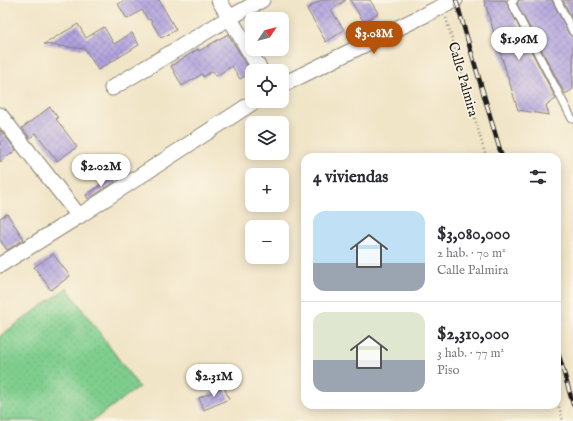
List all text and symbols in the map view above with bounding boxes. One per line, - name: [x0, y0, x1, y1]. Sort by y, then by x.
- north arrow: [245, 12, 289, 56]
- map controls: [245, 12, 289, 264]
- pin: $3.08M: [341, 21, 407, 55]
- text: $3.08M: [355, 25, 393, 42]
- pin: $1.96M: [486, 27, 552, 61]
- text: $1.96M: [500, 31, 538, 48]
- street label: Calle Palmira: [444, 40, 483, 120]
- button: locate: [245, 64, 289, 108]
- button: layers: [245, 116, 289, 160]
- pin: $2.02M: [68, 154, 134, 188]
- text: $2.02M: [81, 158, 121, 175]
- icon: filters: [527, 166, 549, 188]
- text: 4 viviendas: [313, 167, 388, 188]
- button: +: [245, 168, 289, 212]
- button: −: [245, 220, 289, 264]
- text: $3,080,000: [437, 224, 510, 245]
- icon: home: [345, 227, 393, 275]
- text: 2 hab. · 70 m²: [437, 245, 506, 262]
- text: Calle Palmira: [437, 262, 508, 279]
- text: $2,310,000: [437, 324, 509, 345]
- icon: home: [345, 328, 393, 376]
- text: 3 hab. · 77 m²: [437, 345, 504, 362]
- text: Piso: [437, 362, 460, 379]
- pin: $2.31M: [181, 364, 247, 398]
- text: $2.31M: [195, 368, 233, 385]

